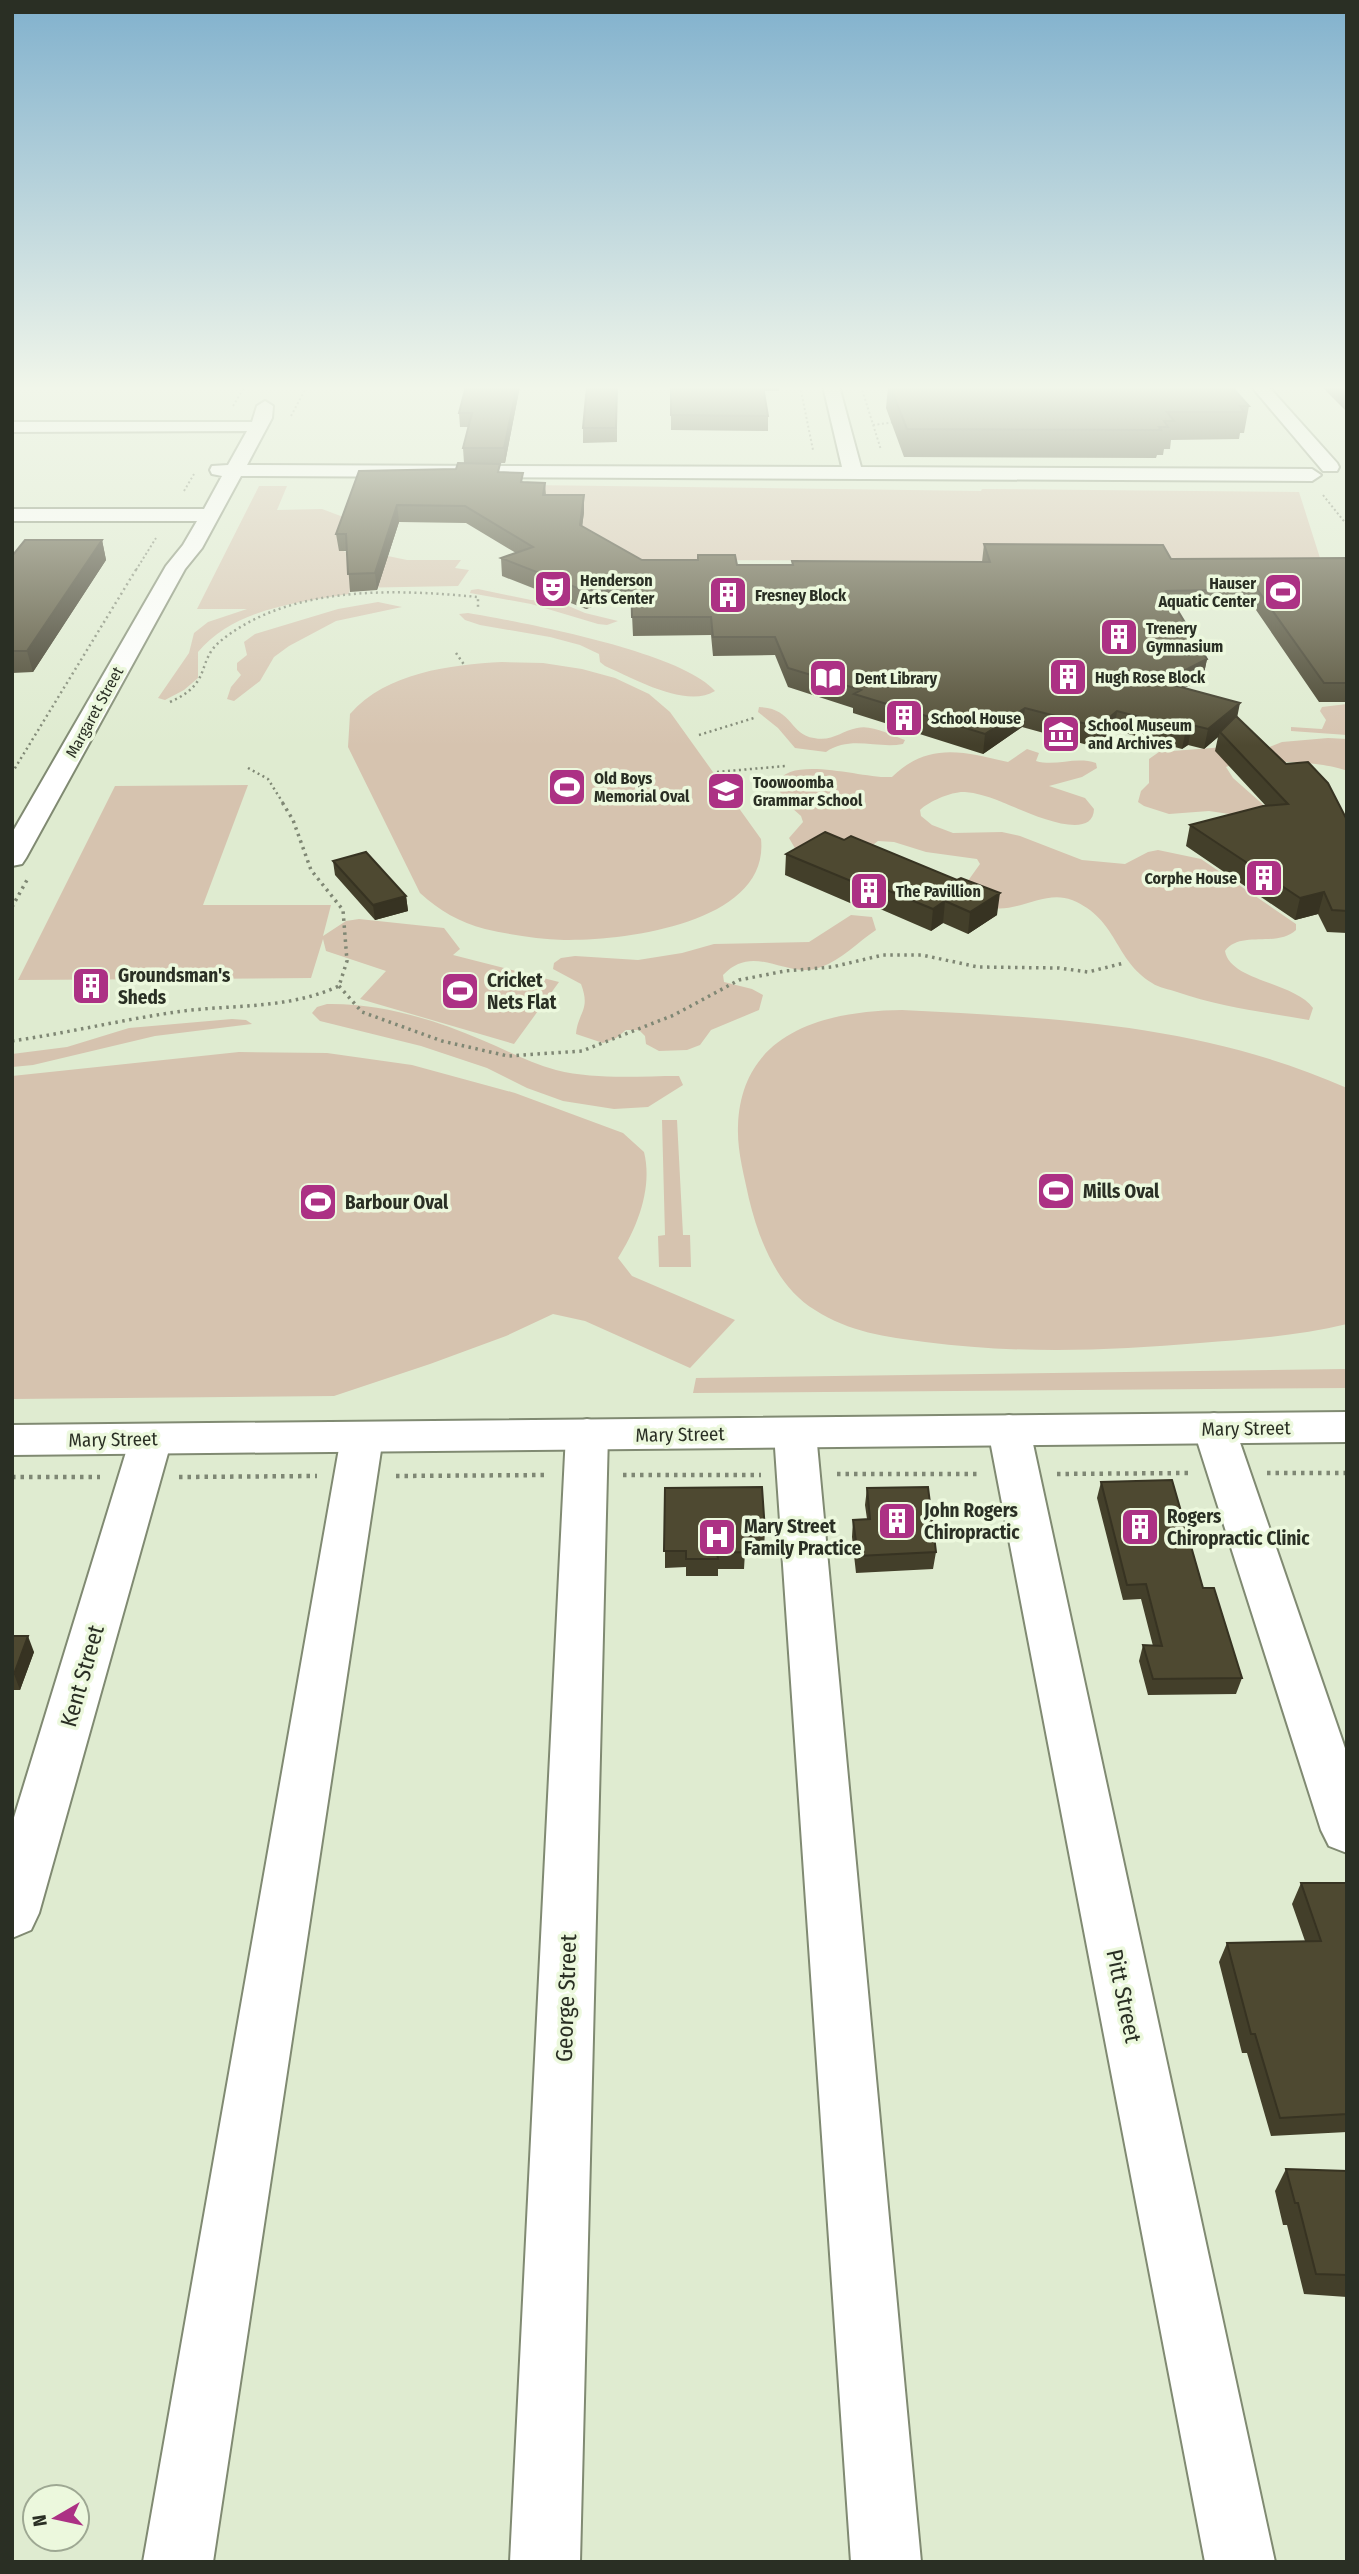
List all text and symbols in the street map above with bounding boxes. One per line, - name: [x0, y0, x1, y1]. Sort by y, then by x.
- theatre icon: Henderson Arts Center: [532, 568, 574, 610]
- place label: Henderson Arts Center: [579, 571, 655, 608]
- sports icon: Hauser Aquatic Center: [1262, 571, 1304, 613]
- building icon: Fresney Block: [707, 574, 749, 616]
- place label: Hauser Aquatic Center: [1157, 574, 1256, 611]
- place label: Fresney Block: [755, 586, 847, 605]
- building icon: Trenery Gymnasium: [1098, 616, 1140, 658]
- place label: Trenery Gymnasium: [1146, 619, 1223, 656]
- building icon: Hugh Rose Block: [1047, 656, 1089, 698]
- library icon: Dent Library: [807, 657, 849, 699]
- street label: Margaret Street: [62, 663, 128, 761]
- place label: Hugh Rose Block: [1095, 668, 1206, 687]
- place label: Dent Library: [855, 669, 937, 688]
- building icon: School House: [883, 697, 925, 739]
- place label: School House: [931, 709, 1021, 728]
- museum icon: School Museum and Archives: [1040, 713, 1082, 755]
- place label: School Museum and Archives: [1088, 716, 1192, 753]
- sports icon: Old Boys Memorial Oval: [546, 766, 588, 808]
- place label: Old Boys Memorial Oval: [594, 769, 690, 806]
- school or university icon: Toowoomba Grammar School: [705, 770, 747, 812]
- place label: Toowoomba Grammar School: [753, 773, 863, 810]
- building icon: Corphe House: [1243, 857, 1285, 899]
- place label: Corphe House: [1144, 869, 1237, 888]
- building icon: The Pavillion: [848, 870, 890, 912]
- place label: The Pavillion: [896, 882, 981, 901]
- place label: Groundsman's Sheds: [118, 964, 231, 1009]
- building icon: Groundsman's Sheds: [70, 965, 112, 1007]
- place label: Cricket Nets Flat: [487, 969, 557, 1014]
- sports icon: Cricket Nets Flat: [439, 970, 481, 1012]
- sports icon: Mills Oval: [1035, 1170, 1077, 1212]
- place label: Mills Oval: [1083, 1180, 1160, 1203]
- sports icon: Barbour Oval: [297, 1181, 339, 1223]
- place label: Barbour Oval: [345, 1191, 449, 1214]
- street label: Mary Street: [1201, 1416, 1292, 1441]
- street label: Mary Street: [635, 1422, 726, 1447]
- street label: Mary Street: [68, 1427, 159, 1452]
- place label: John Rogers Chiropractic: [923, 1499, 1020, 1544]
- building icon: John Rogers Chiropractic: [876, 1500, 918, 1542]
- place label: Rogers Chiropractic Clinic: [1167, 1505, 1310, 1550]
- building icon: Rogers Chiropractic Clinic: [1119, 1506, 1161, 1548]
- place label: Mary Street Family Practice: [744, 1515, 862, 1560]
- hospital icon: Mary Street Family Practice: [696, 1516, 738, 1558]
- street label: Kent Street: [54, 1621, 110, 1730]
- street label: George Street: [550, 1933, 582, 2063]
- street label: Pitt Street: [1100, 1947, 1148, 2046]
- north arrow: [21, 2483, 91, 2553]
- text: N: [27, 2513, 52, 2528]

